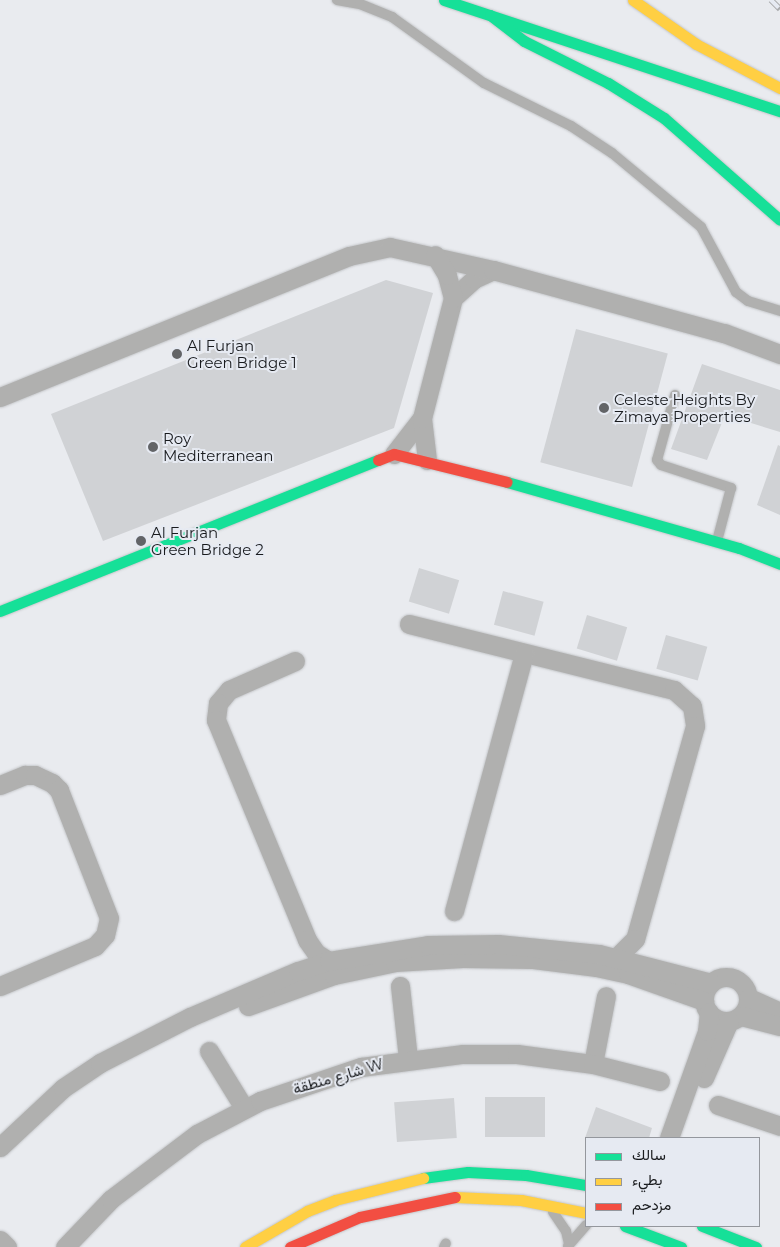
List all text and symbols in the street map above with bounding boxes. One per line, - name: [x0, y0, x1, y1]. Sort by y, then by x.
- place label: Al Furjan Green Bridge 1: [187, 336, 297, 371]
- marker: Al Furjan Green Bridge 1: [171, 348, 183, 360]
- place label: Celeste Heights By Zimaya Properties: [614, 390, 755, 425]
- marker: Celeste Heights By Zimaya Properties: [598, 402, 610, 414]
- place label: Roy Mediterranean: [163, 429, 273, 464]
- marker: Roy Mediterranean: [147, 441, 159, 453]
- place label: Al Furjan Green Bridge 2: [151, 523, 264, 558]
- marker: Al Furjan Green Bridge 2: [135, 535, 147, 547]
- street label: شارع منطقة W: [291, 1055, 385, 1097]
- legend: [585, 1137, 760, 1227]
- text: سالك: [632, 1145, 666, 1164]
- text: بطيء: [632, 1170, 662, 1189]
- text: مزدحم: [632, 1195, 671, 1214]

